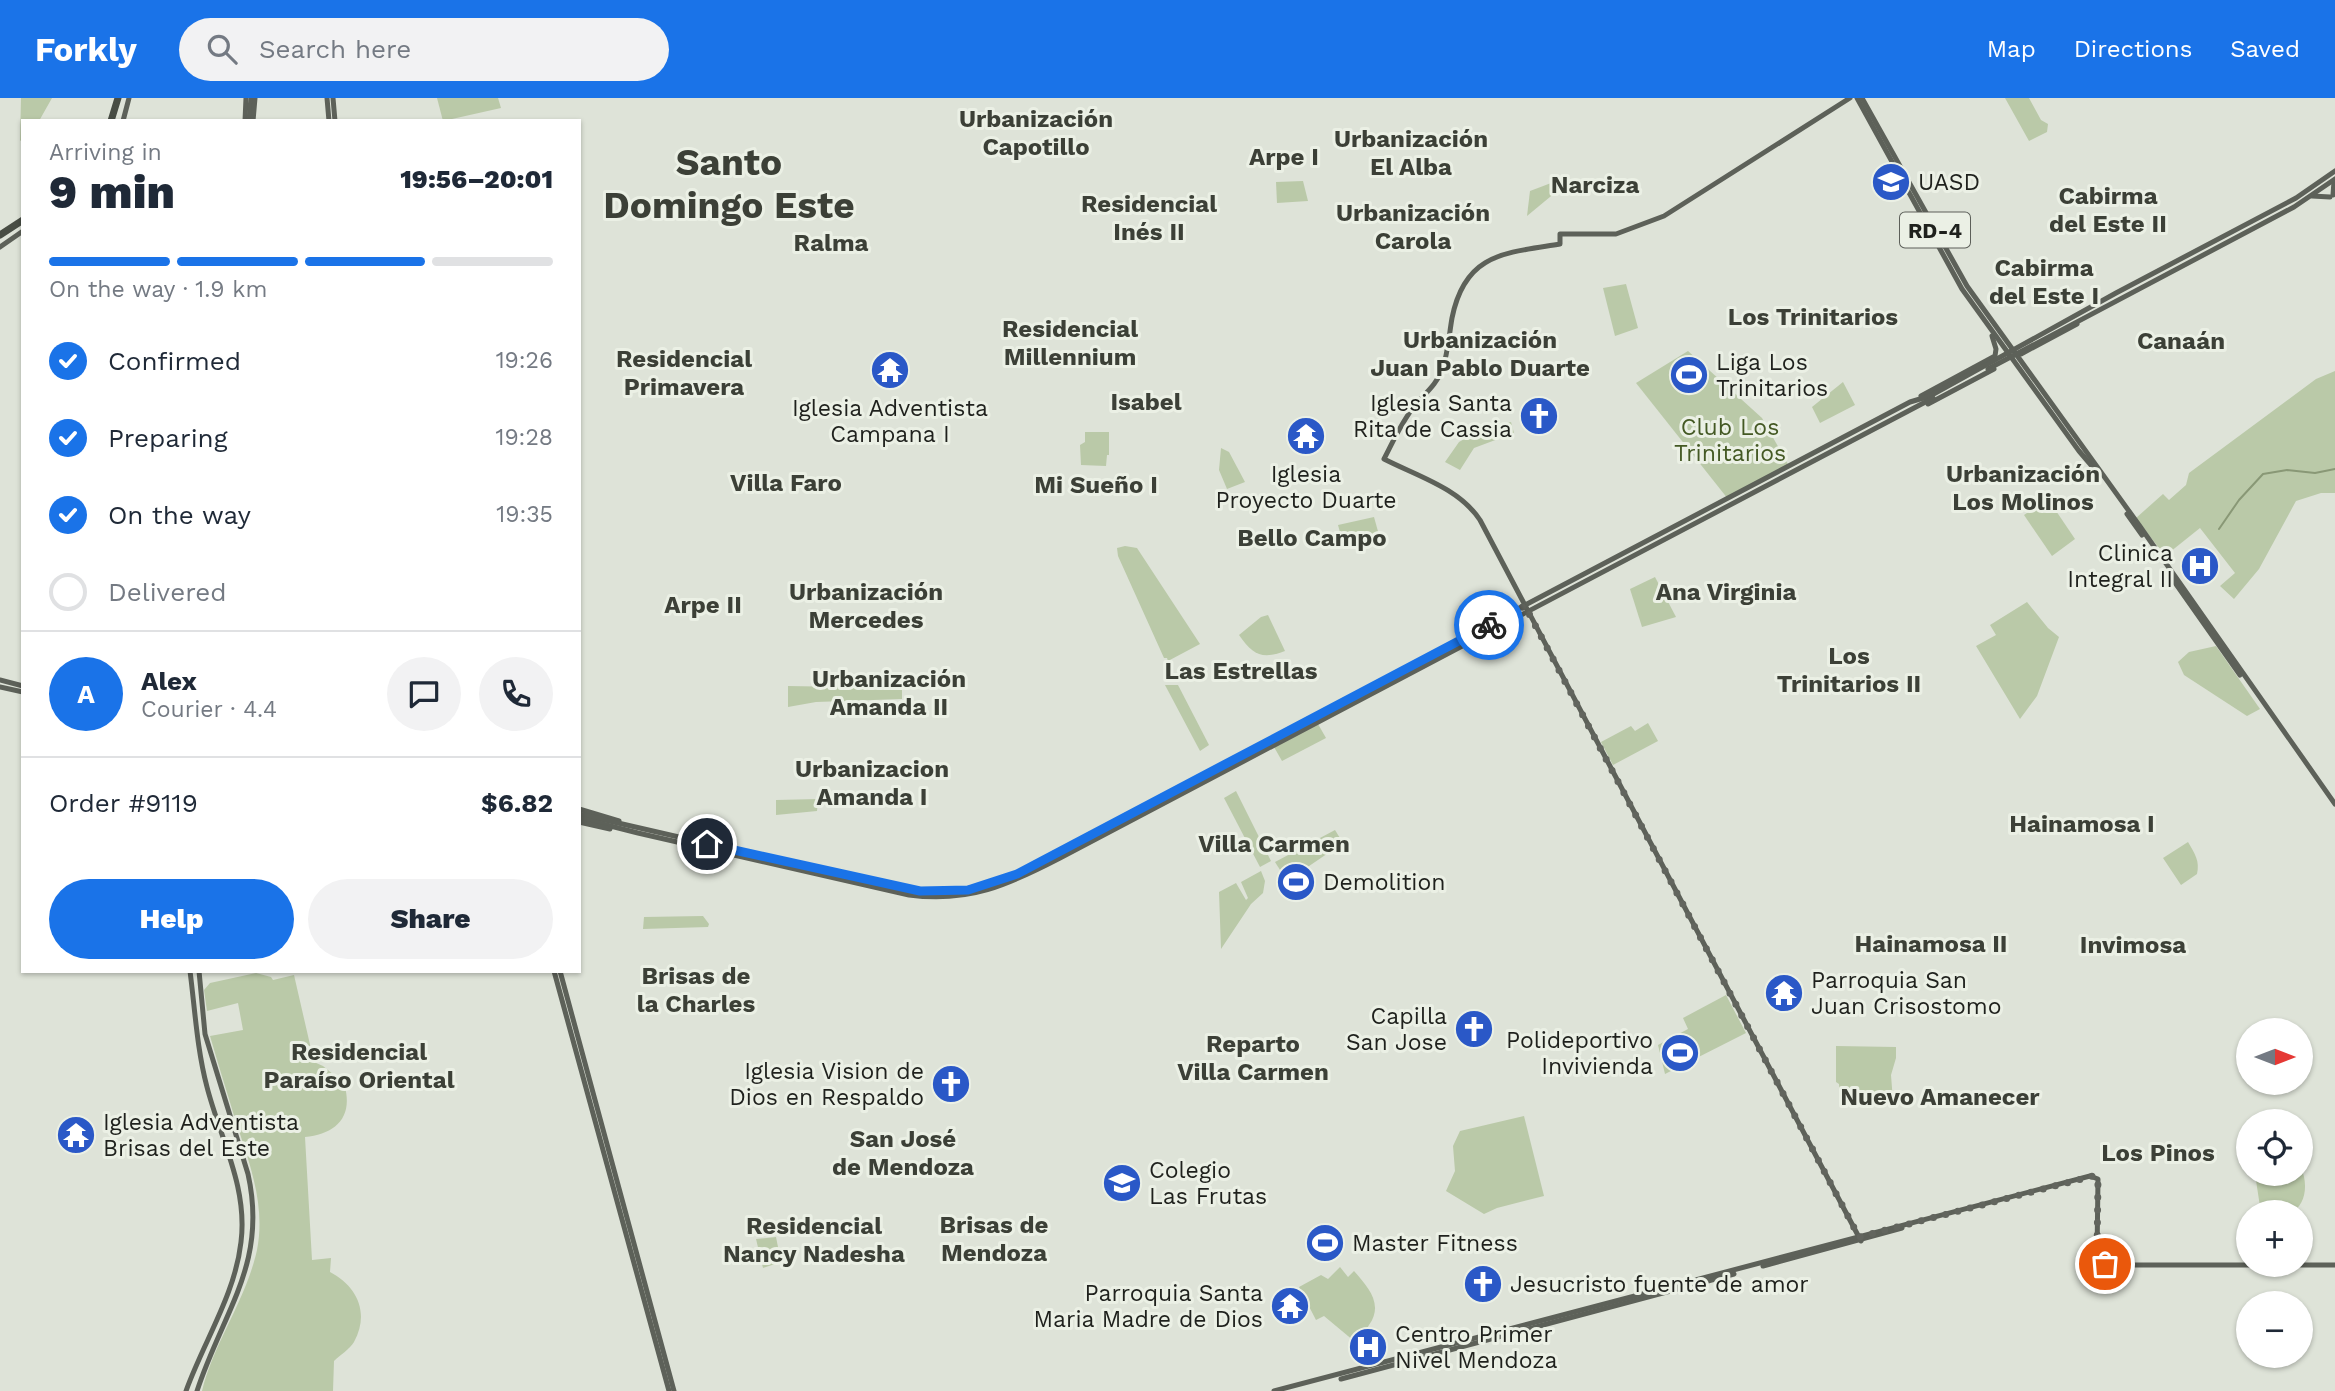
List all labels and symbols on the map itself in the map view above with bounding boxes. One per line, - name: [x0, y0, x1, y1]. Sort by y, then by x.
- district label: Urbanización Capotillo: [959, 105, 1113, 161]
- district label: Urbanización El Alba: [1334, 125, 1488, 181]
- district label: Santo Domingo Este: [603, 141, 855, 227]
- district label: Arpe I: [1249, 143, 1319, 171]
- school or university icon: UASD: [1870, 161, 1912, 203]
- place label: UASD: [1918, 169, 1980, 196]
- district label: Narciza: [1551, 171, 1639, 199]
- district label: Cabirma del Este II: [2049, 182, 2167, 238]
- district label: Residencial Inés II: [1081, 190, 1217, 246]
- district label: Urbanización Carola: [1336, 199, 1490, 255]
- road number: RD-4: [1900, 212, 1970, 248]
- district label: Ralma: [794, 229, 868, 257]
- district label: Cabirma del Este I: [1989, 254, 2099, 310]
- district label: Los Trinitarios: [1728, 303, 1898, 331]
- district label: Residencial Millennium: [1002, 315, 1138, 371]
- district label: Urbanización Juan Pablo Duarte: [1370, 326, 1590, 382]
- district label: Canaán: [2137, 327, 2225, 355]
- district label: Residencial Primavera: [616, 345, 752, 401]
- temple icon: Iglesia Adventista Campana I: [869, 349, 911, 391]
- place label: Liga Los Trinitarios: [1716, 349, 1828, 402]
- sports icon: Liga Los Trinitarios: [1668, 354, 1710, 396]
- district label: Isabel: [1110, 388, 1182, 416]
- place label: Iglesia Santa Rita de Cassia: [1353, 390, 1512, 443]
- place label: Iglesia Adventista Campana I: [792, 395, 988, 448]
- church icon: Iglesia Santa Rita de Cassia: [1518, 395, 1560, 437]
- park label: Club Los Trinitarios: [1674, 414, 1786, 467]
- temple icon: Iglesia Proyecto Duarte: [1285, 415, 1327, 457]
- district label: Urbanización Los Molinos: [1946, 460, 2100, 516]
- place label: Iglesia Proyecto Duarte: [1215, 461, 1397, 514]
- district label: Villa Faro: [730, 469, 842, 497]
- district label: Mi Sueño I: [1034, 471, 1158, 499]
- district label: Bello Campo: [1237, 524, 1387, 552]
- place label: Clinica Integral II: [2067, 540, 2173, 593]
- hospital icon: Clinica Integral II: [2179, 545, 2221, 587]
- district label: Urbanización Mercedes: [789, 578, 943, 634]
- district label: Ana Virginia: [1656, 578, 1796, 606]
- courier: [1454, 590, 1524, 660]
- district label: Arpe II: [664, 591, 742, 619]
- district label: Los Trinitarios II: [1777, 642, 1921, 698]
- district label: Las Estrellas: [1164, 657, 1318, 685]
- district label: Urbanización Amanda II: [812, 665, 966, 721]
- district label: Urbanizacion Amanda I: [795, 755, 949, 811]
- district label: Hainamosa I: [2009, 810, 2155, 838]
- pin: [677, 814, 737, 874]
- district label: Villa Carmen: [1198, 830, 1350, 858]
- sports icon: Demolition: [1275, 861, 1317, 903]
- place label: Demolition: [1323, 869, 1446, 896]
- district label: Hainamosa II: [1855, 930, 2007, 958]
- district label: Invimosa: [2080, 931, 2186, 959]
- district label: Brisas de la Charles: [637, 962, 755, 1018]
- place label: Parroquia San Juan Crisostomo: [1811, 967, 2002, 1020]
- temple icon: Parroquia San Juan Crisostomo: [1763, 972, 1805, 1014]
- place label: Capilla San Jose: [1346, 1003, 1447, 1056]
- church icon: Capilla San Jose: [1453, 1008, 1495, 1050]
- north arrow: [2236, 1018, 2314, 1096]
- place label: Polideportivo Invivienda: [1506, 1027, 1653, 1080]
- district label: Reparto Villa Carmen: [1177, 1030, 1329, 1086]
- sports icon: Polideportivo Invivienda: [1659, 1032, 1701, 1074]
- district label: Residencial Paraíso Oriental: [263, 1038, 455, 1094]
- place label: Iglesia Vision de Dios en Respaldo: [729, 1058, 924, 1111]
- church icon: Iglesia Vision de Dios en Respaldo: [930, 1063, 972, 1105]
- district label: Nuevo Amanecer: [1840, 1083, 2040, 1111]
- place label: Iglesia Adventista Brisas del Este: [103, 1109, 299, 1162]
- temple icon: Iglesia Adventista Brisas del Este: [55, 1114, 97, 1156]
- district label: San José de Mendoza: [832, 1125, 974, 1181]
- district label: Los Pinos: [2101, 1139, 2215, 1167]
- place label: Colegio Las Frutas: [1149, 1157, 1267, 1210]
- school or university icon: Colegio Las Frutas: [1101, 1162, 1143, 1204]
- district label: Brisas de Mendoza: [939, 1211, 1049, 1267]
- district label: Residencial Nancy Nadesha: [723, 1212, 905, 1268]
- sports icon: Master Fitness: [1304, 1222, 1346, 1264]
- place label: Master Fitness: [1352, 1230, 1518, 1257]
- pin: [2075, 1234, 2135, 1294]
- church icon: Jesucristo fuente de amor: [1462, 1263, 1504, 1305]
- place label: Jesucristo fuente de amor: [1510, 1271, 1809, 1298]
- place label: Parroquia Santa Maria Madre de Dios: [1034, 1280, 1263, 1333]
- temple icon: Parroquia Santa Maria Madre de Dios: [1269, 1285, 1311, 1327]
- place label: Centro Primer Nivel Mendoza: [1395, 1321, 1558, 1374]
- hospital icon: Centro Primer Nivel Mendoza: [1347, 1326, 1389, 1368]

